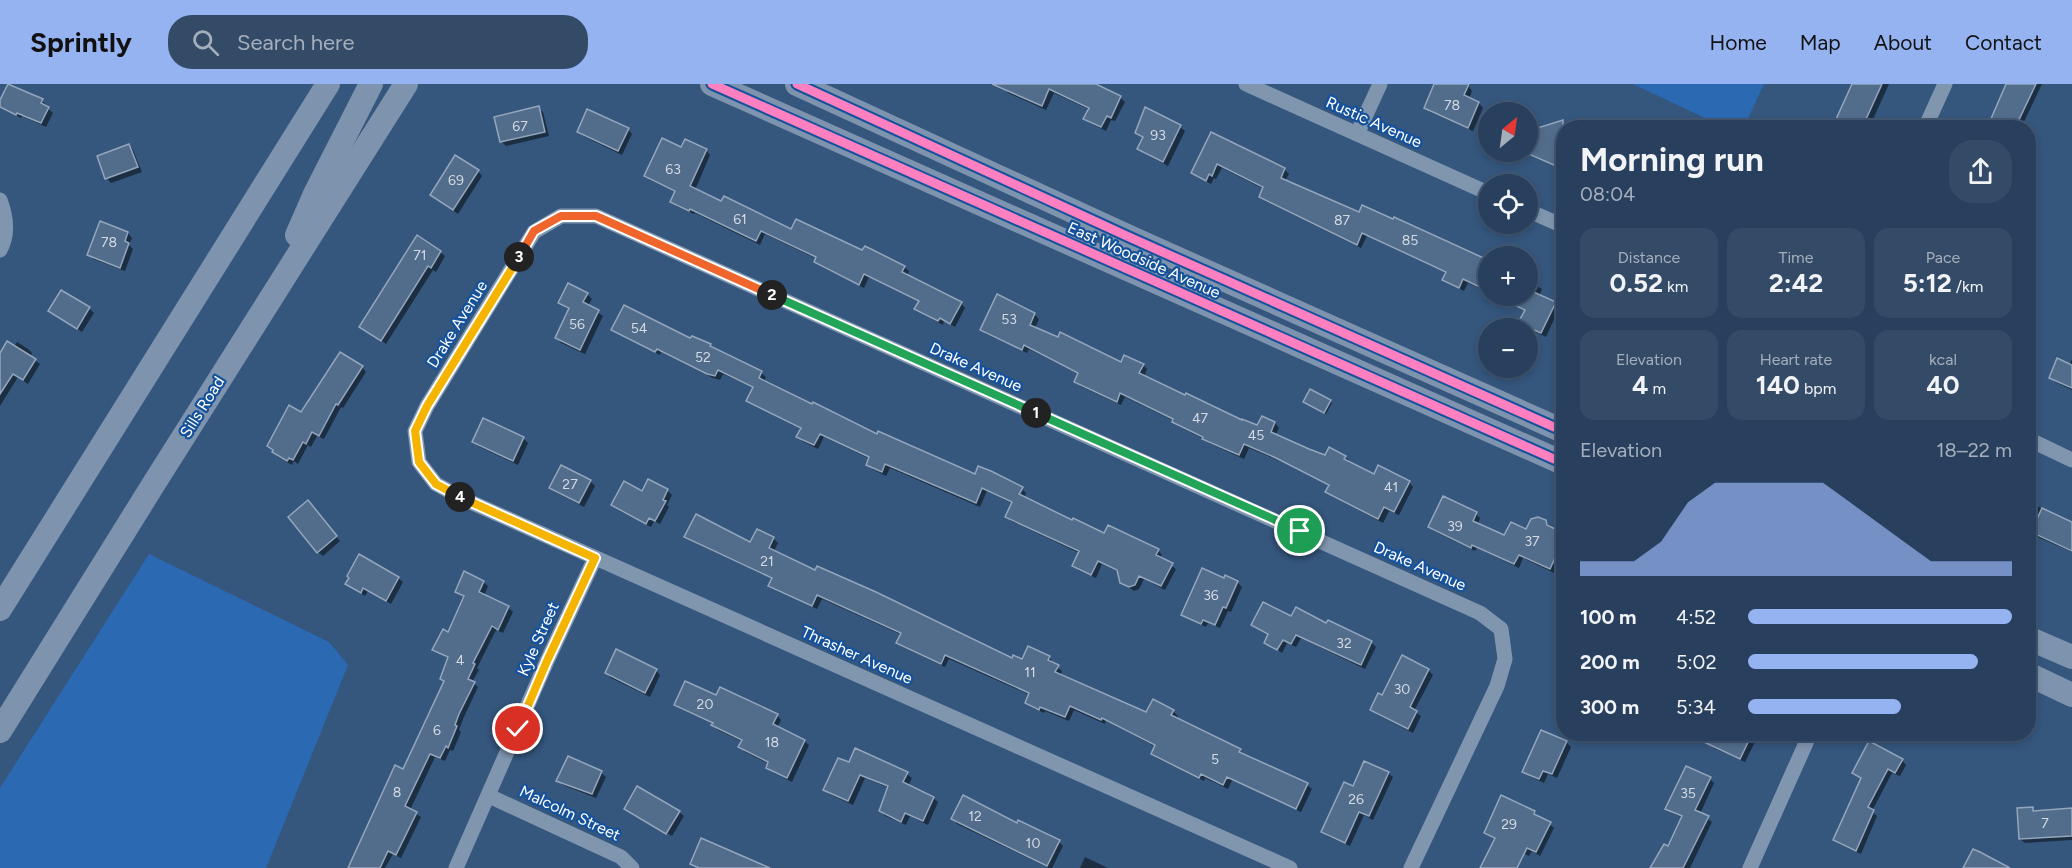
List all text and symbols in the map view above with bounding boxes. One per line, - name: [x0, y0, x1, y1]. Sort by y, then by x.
- search box: [168, 15, 588, 69]
- text: Sprintly: [30, 25, 132, 59]
- icon: search: [189, 26, 222, 59]
- text: Search here: [237, 29, 354, 56]
- text: Home: [1710, 30, 1767, 55]
- text: Map: [1800, 30, 1841, 55]
- text: About: [1874, 30, 1932, 55]
- text: Contact: [1965, 30, 2042, 55]
- street label: Rustic Avenue: [1323, 92, 1425, 152]
- house number: 78: [1444, 97, 1460, 114]
- north arrow: [1478, 102, 1538, 162]
- map controls: [1478, 102, 1538, 378]
- house number: 67: [512, 118, 528, 135]
- house number: 93: [1150, 127, 1166, 144]
- text: Morning run: [1580, 140, 1764, 179]
- button: share: [1949, 140, 2012, 203]
- house number: 63: [665, 161, 681, 178]
- house number: 69: [448, 172, 464, 189]
- button: locate: [1478, 174, 1538, 234]
- text: 08:04: [1580, 182, 1635, 206]
- house number: 61: [733, 211, 747, 228]
- house number: 87: [1334, 212, 1351, 229]
- street label: East Woodside Avenue: [1065, 218, 1224, 302]
- house number: 85: [1402, 232, 1418, 249]
- house number: 78: [101, 234, 117, 251]
- pin: 3: [504, 242, 534, 272]
- button: +: [1478, 246, 1538, 306]
- house number: 71: [413, 247, 427, 264]
- text: 3: [515, 247, 523, 266]
- text: Distance: [1618, 248, 1680, 267]
- text: Time: [1779, 248, 1813, 267]
- text: Pace: [1926, 248, 1960, 267]
- text: 0.52: [1610, 267, 1663, 299]
- text: 2:42: [1769, 267, 1823, 299]
- text: 5:12: [1903, 267, 1952, 299]
- street label: Drake Avenue: [423, 277, 491, 371]
- text: km: [1663, 277, 1688, 296]
- text: /km: [1952, 277, 1983, 296]
- pin: 2: [757, 280, 787, 310]
- text: 2: [767, 285, 777, 304]
- house number: 53: [1001, 311, 1017, 328]
- house number: 56: [569, 316, 585, 333]
- button: −: [1478, 318, 1538, 378]
- house number: 54: [631, 320, 648, 337]
- street label: Drake Avenue: [927, 338, 1025, 396]
- house number: 52: [695, 349, 711, 366]
- text: Elevation: [1616, 350, 1682, 369]
- text: Heart rate: [1760, 350, 1832, 369]
- text: kcal: [1929, 350, 1957, 369]
- text: 4: [1632, 369, 1648, 401]
- text: 140: [1756, 369, 1800, 401]
- text: 40: [1926, 369, 1960, 401]
- street label: Sills Road: [176, 373, 228, 441]
- text: m: [1648, 379, 1666, 398]
- text: bpm: [1800, 379, 1836, 398]
- pin: 1: [1021, 398, 1051, 428]
- text: 1: [1033, 403, 1039, 422]
- house number: 47: [1192, 410, 1209, 427]
- house number: 45: [1248, 427, 1264, 444]
- text: Elevation: [1580, 438, 1662, 462]
- text: 18–22 m: [1936, 438, 2012, 462]
- house number: 27: [562, 476, 578, 493]
- house number: 41: [1384, 479, 1398, 496]
- pin: 4: [445, 482, 475, 512]
- text: 4: [455, 487, 465, 506]
- pin: [1274, 505, 1325, 556]
- icon: arrive: [1283, 514, 1316, 547]
- house number: 39: [1447, 518, 1463, 535]
- house number: 37: [1524, 533, 1540, 550]
- street label: Drake Avenue: [1371, 537, 1469, 595]
- house number: 21: [760, 553, 774, 570]
- house number: 36: [1203, 587, 1219, 604]
- street label: Kyle Street: [513, 599, 563, 679]
- text: 100 m: [1580, 605, 1637, 629]
- text: 4:52: [1676, 605, 1716, 629]
- street label: Thrasher Avenue: [798, 622, 916, 688]
- house number: 32: [1336, 635, 1352, 652]
- text: 200 m: [1580, 650, 1640, 674]
- text: 5:02: [1676, 650, 1717, 674]
- house number: 4: [456, 652, 465, 669]
- house number: 11: [1024, 664, 1036, 681]
- house number: 30: [1394, 681, 1410, 698]
- text: 300 m: [1580, 695, 1639, 719]
- text: 5:34: [1676, 695, 1716, 719]
- house number: 20: [697, 696, 713, 713]
- pin: [492, 703, 543, 754]
- icon: check: [501, 712, 534, 745]
- house number: 6: [433, 722, 441, 739]
- house number: 18: [765, 734, 779, 751]
- house number: 5: [1211, 751, 1219, 768]
- street label: Malcolm Street: [517, 781, 623, 845]
- house number: 8: [393, 784, 401, 801]
- house number: 35: [1680, 785, 1696, 802]
- house number: 26: [1348, 791, 1364, 808]
- house number: 12: [968, 808, 982, 825]
- house number: 7: [2041, 815, 2049, 832]
- house number: 29: [1501, 816, 1517, 833]
- house number: 10: [1026, 835, 1040, 852]

